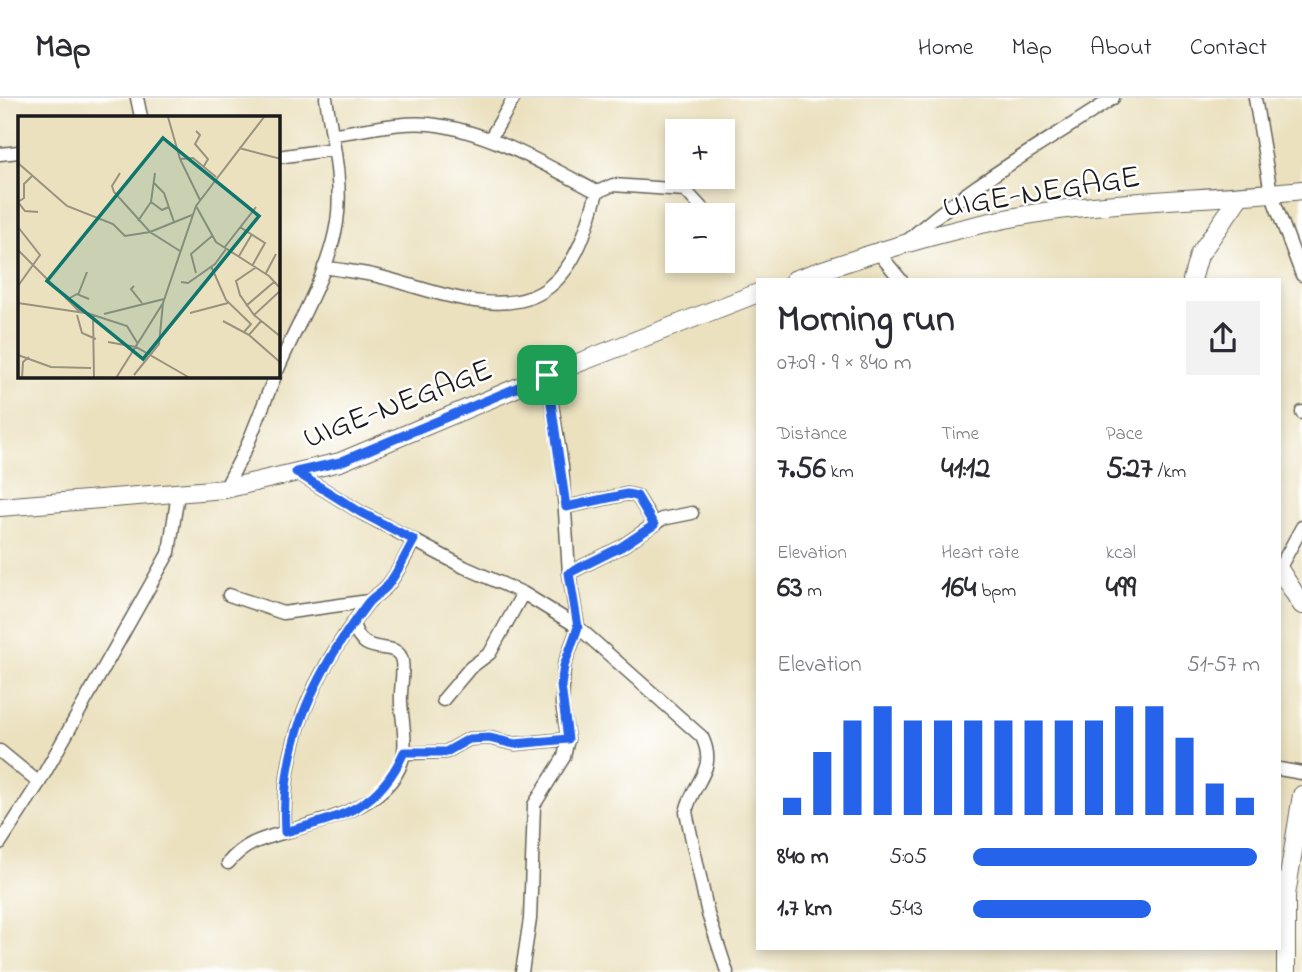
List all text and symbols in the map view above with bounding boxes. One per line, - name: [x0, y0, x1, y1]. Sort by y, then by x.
- text: Map: [35, 24, 91, 72]
- text: Home: [918, 31, 974, 66]
- text: Map: [1012, 31, 1052, 66]
- text: About: [1090, 31, 1152, 66]
- text: Contact: [1190, 31, 1267, 66]
- inset map: [18, 116, 280, 378]
- map controls: [665, 119, 735, 273]
- button: +: [665, 119, 735, 189]
- street label: UIGE-NEGAGE: [939, 155, 1144, 232]
- button: −: [665, 203, 735, 273]
- text: Morning run: [777, 293, 955, 349]
- button: share: [1186, 301, 1260, 375]
- pin: [517, 345, 577, 405]
- text: 07:09 · 9 × 840 m: [777, 347, 911, 380]
- street label: UIGE-NEGAGE: [297, 348, 500, 463]
- icon: arrive: [528, 356, 566, 394]
- text: Distance: [777, 421, 847, 448]
- text: Time: [941, 421, 979, 448]
- text: Pace: [1106, 421, 1143, 448]
- text: 7.56: [777, 448, 826, 492]
- text: 41:12: [941, 448, 990, 492]
- text: 5:27: [1106, 448, 1153, 492]
- text: km: [826, 459, 854, 486]
- text: /km: [1153, 459, 1186, 486]
- text: Elevation: [777, 540, 847, 567]
- text: Heart rate: [941, 540, 1019, 567]
- text: kcal: [1106, 540, 1136, 567]
- text: 63: [777, 567, 803, 611]
- text: 164: [941, 567, 976, 611]
- text: 499: [1106, 567, 1136, 611]
- text: m: [803, 578, 822, 605]
- text: bpm: [976, 578, 1016, 605]
- text: Elevation: [777, 649, 862, 682]
- text: 51–57 m: [1187, 649, 1260, 682]
- text: 840 m: [777, 841, 829, 874]
- text: 5:05: [889, 841, 927, 874]
- text: 1.7 km: [777, 893, 832, 926]
- text: 5:43: [889, 893, 923, 926]

